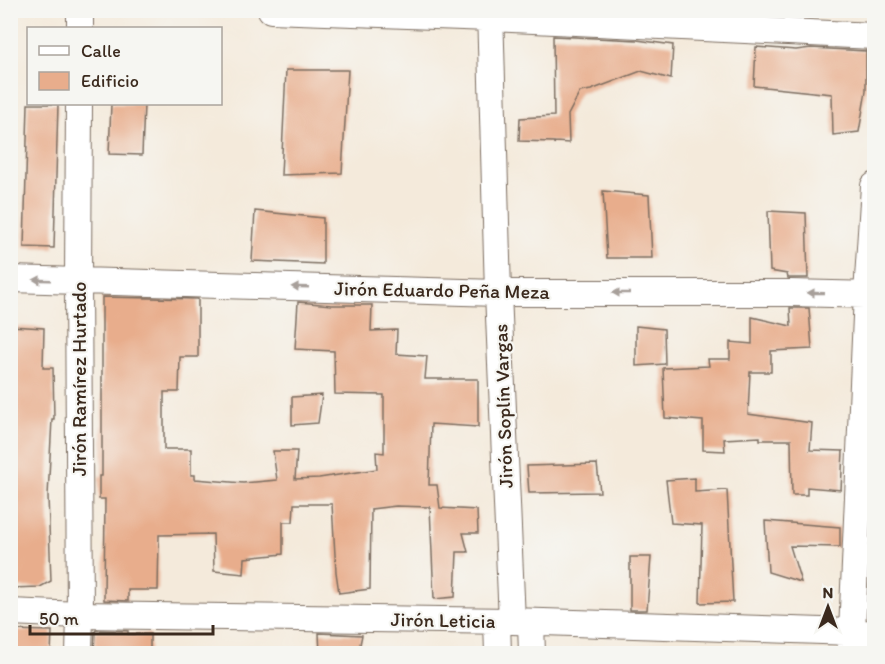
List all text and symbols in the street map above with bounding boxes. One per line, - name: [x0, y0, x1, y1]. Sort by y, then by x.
- legend: [27, 27, 222, 105]
- text: Calle: [81, 40, 121, 62]
- text: Edificio: [81, 70, 139, 92]
- one-way arrow: [33, 276, 52, 285]
- street label: Jirón Eduardo Peña Meza: [334, 276, 551, 304]
- street label: Jirón Ramírez Hurtado: [67, 282, 91, 476]
- one-way arrow: [291, 283, 310, 292]
- one-way arrow: [612, 288, 631, 298]
- one-way arrow: [807, 289, 826, 298]
- street label: Jirón Soplín Vargas: [488, 323, 518, 489]
- north arrow: [798, 577, 858, 637]
- text: N: [823, 583, 833, 602]
- scale bar: [30, 598, 213, 636]
- street label: Jirón Leticia: [390, 607, 496, 633]
- text: 50 m: [39, 608, 79, 630]

